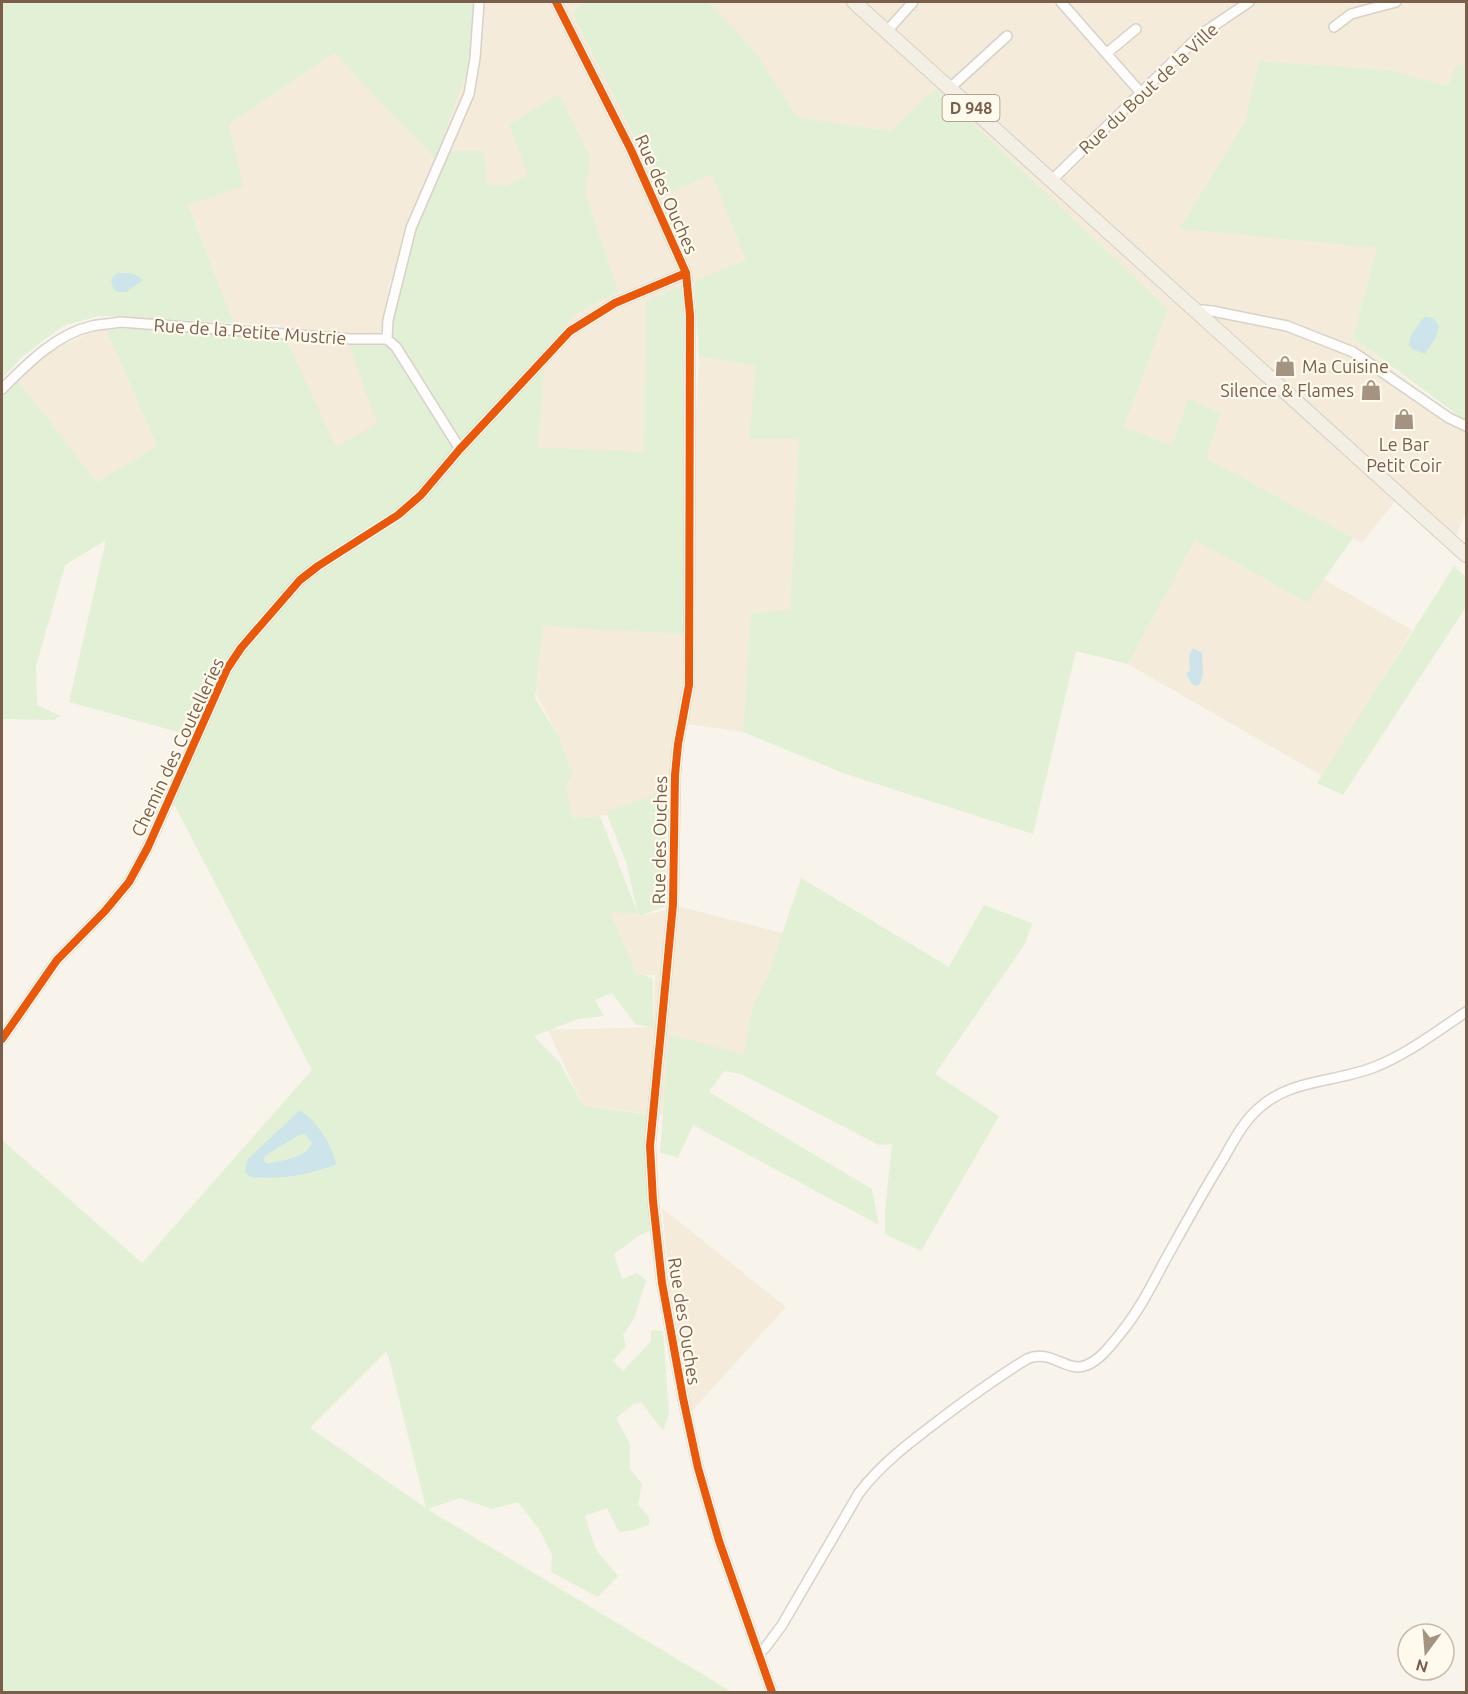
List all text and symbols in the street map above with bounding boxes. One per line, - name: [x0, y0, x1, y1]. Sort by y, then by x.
- street label: Rue du Bout de la Ville: [1074, 18, 1222, 158]
- road number: D 948: [942, 95, 1000, 121]
- street label: Rue des Ouches: [632, 131, 702, 257]
- street label: Rue de la Petite Mustrie: [153, 314, 347, 348]
- shop icon: Ma Cuisine: [1273, 354, 1297, 378]
- place label: Ma Cuisine: [1302, 356, 1389, 376]
- shop icon: Silence & Flames: [1359, 378, 1383, 402]
- place label: Silence & Flames: [1220, 380, 1354, 400]
- shop icon: Le Bar Petit Coir: [1392, 407, 1416, 431]
- place label: Le Bar Petit Coir: [1366, 434, 1442, 475]
- street label: Chemin des Coutelleries: [127, 654, 227, 840]
- street label: Rue des Ouches: [648, 775, 670, 904]
- street label: Rue des Ouches: [665, 1256, 705, 1386]
- north arrow: [1396, 1622, 1456, 1682]
- text: N: [1414, 1656, 1430, 1677]

